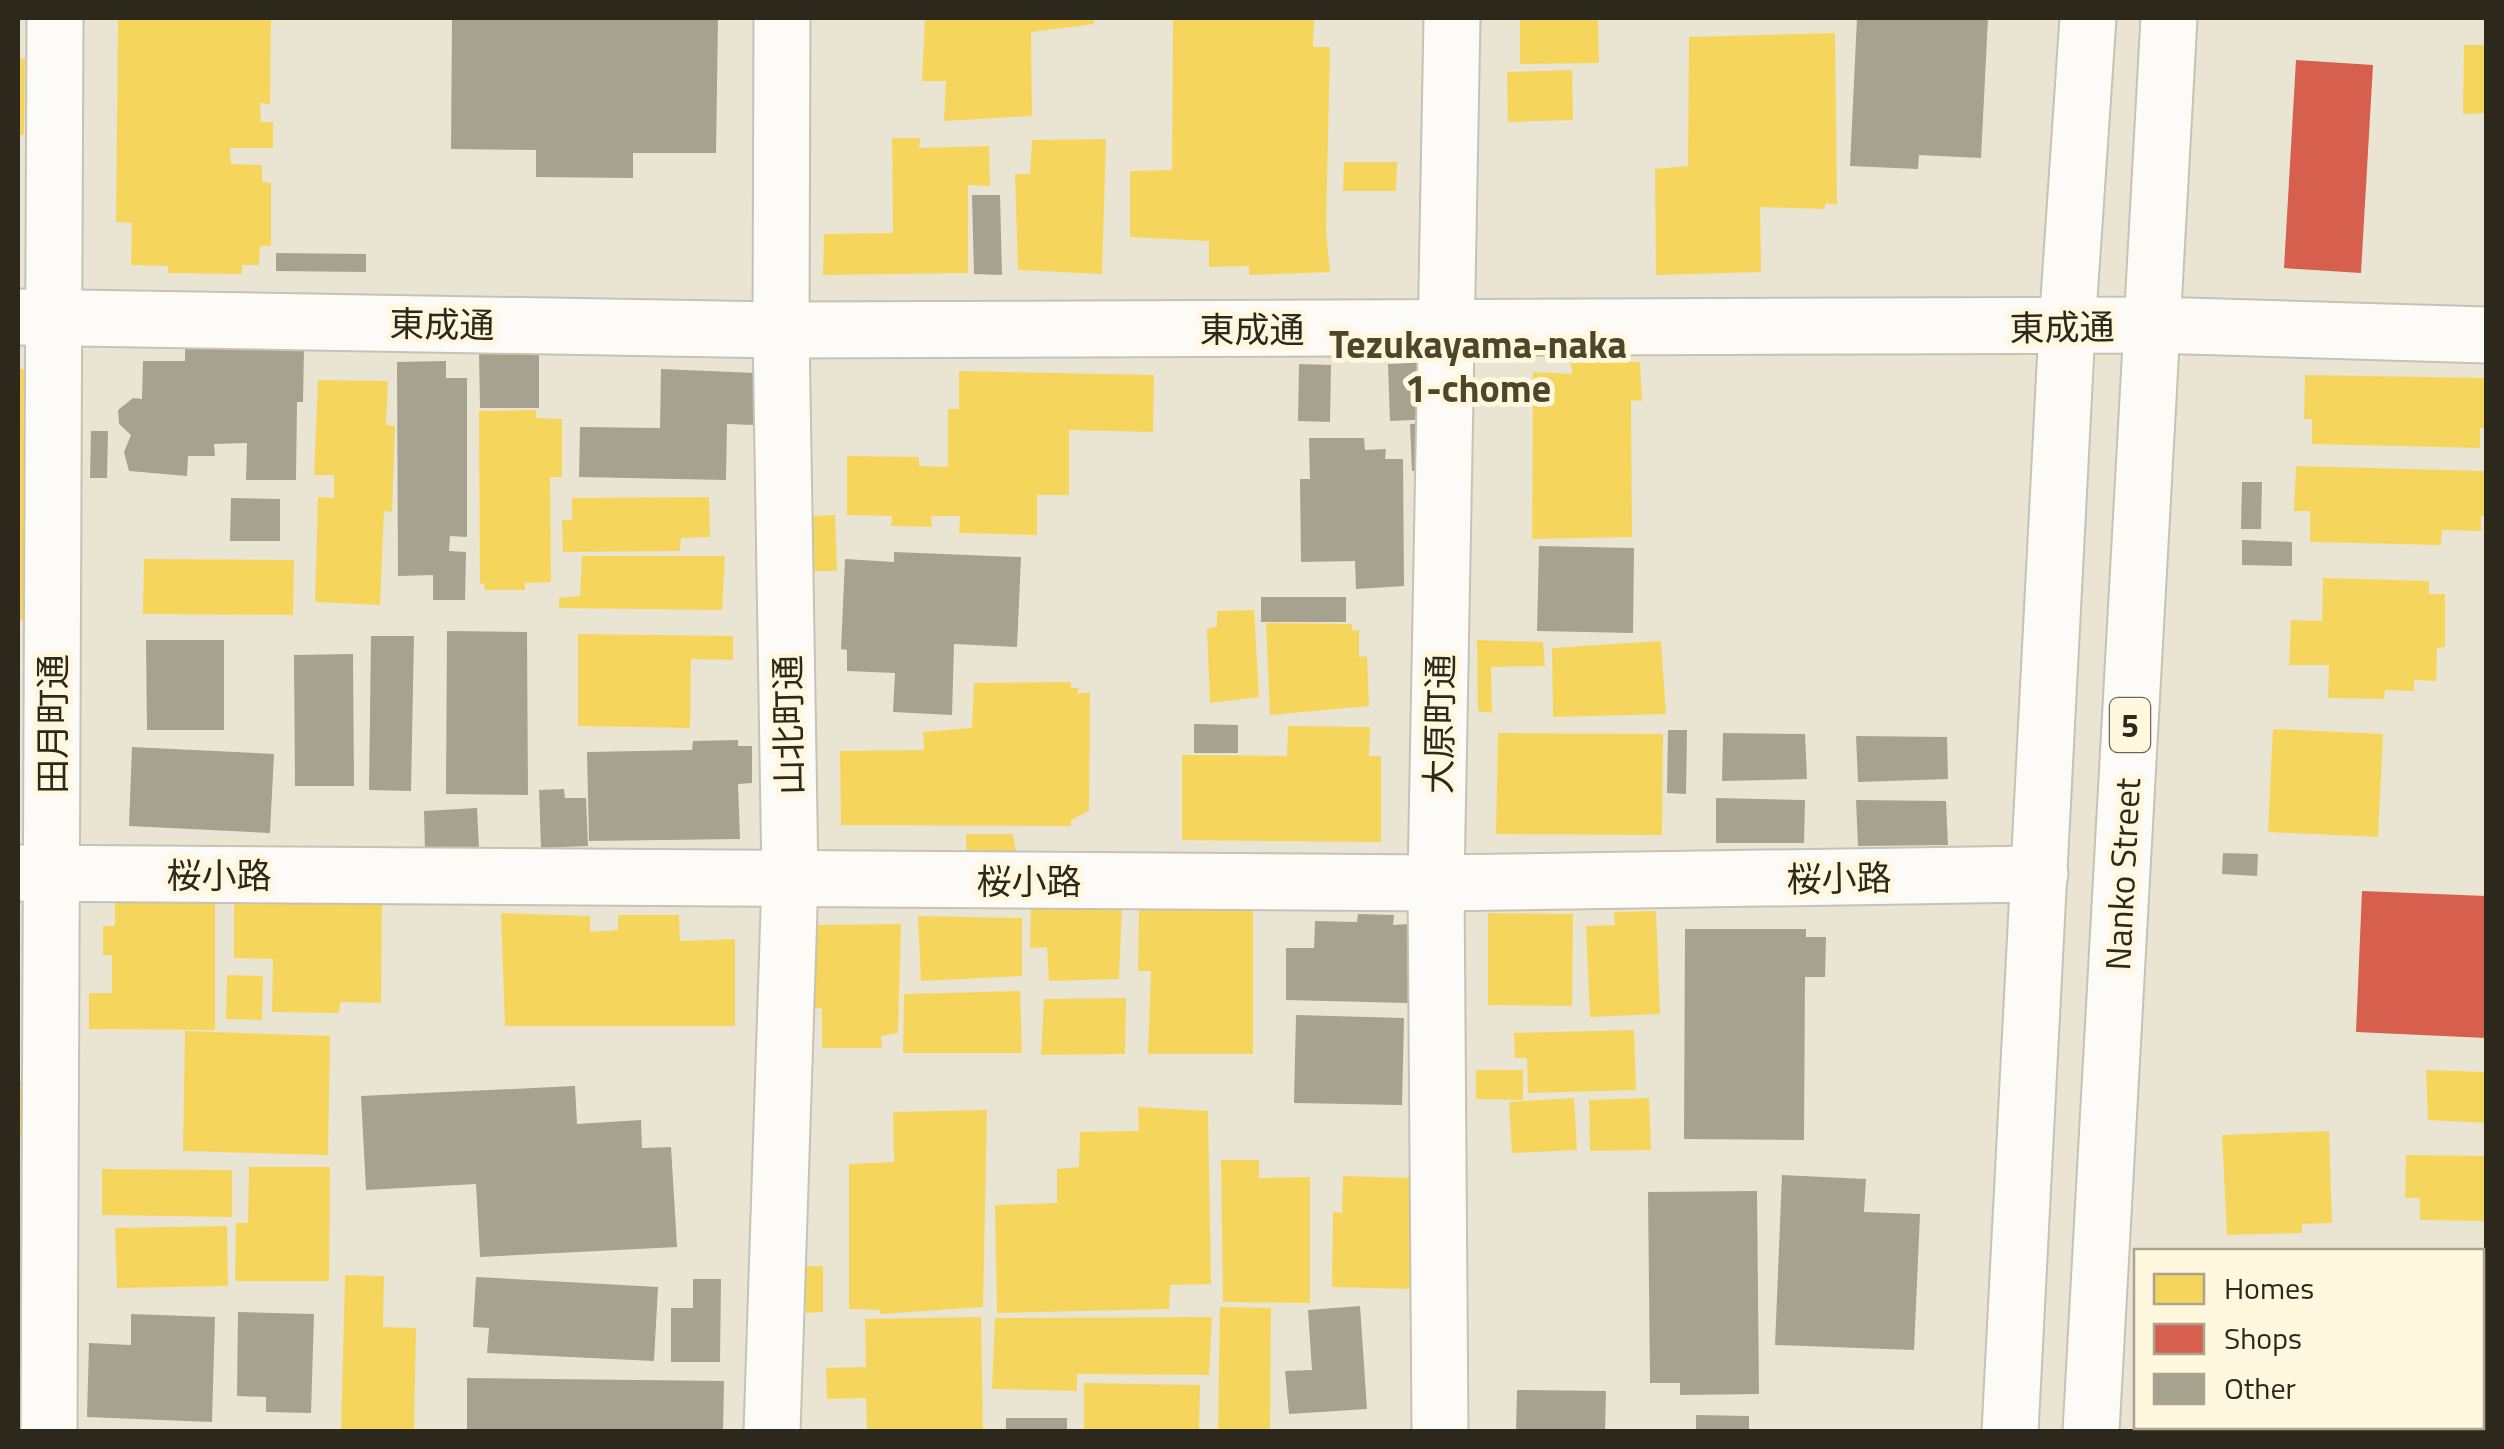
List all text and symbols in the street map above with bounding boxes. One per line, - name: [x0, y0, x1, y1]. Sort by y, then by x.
- street label: 東成通: [389, 296, 495, 352]
- street label: 東成通: [2009, 299, 2115, 355]
- street label: 東成通: [1199, 302, 1305, 356]
- district label: Tezukayama-naka 1-chome: [1329, 315, 1627, 417]
- street label: 田月町通: [25, 654, 79, 794]
- street label: 大原町通: [1411, 654, 1467, 794]
- street label: 山北町通: [760, 655, 816, 795]
- road number: 5: [2110, 698, 2150, 752]
- street label: Nanko Street: [2090, 776, 2154, 972]
- street label: 桜小路: [166, 848, 272, 902]
- street label: 桜小路: [1786, 850, 1892, 906]
- street label: 桜小路: [976, 854, 1082, 908]
- legend: [2134, 1249, 2484, 1429]
- text: Homes: [2224, 1265, 2314, 1311]
- text: Shops: [2224, 1315, 2302, 1361]
- text: Other: [2224, 1365, 2296, 1411]

